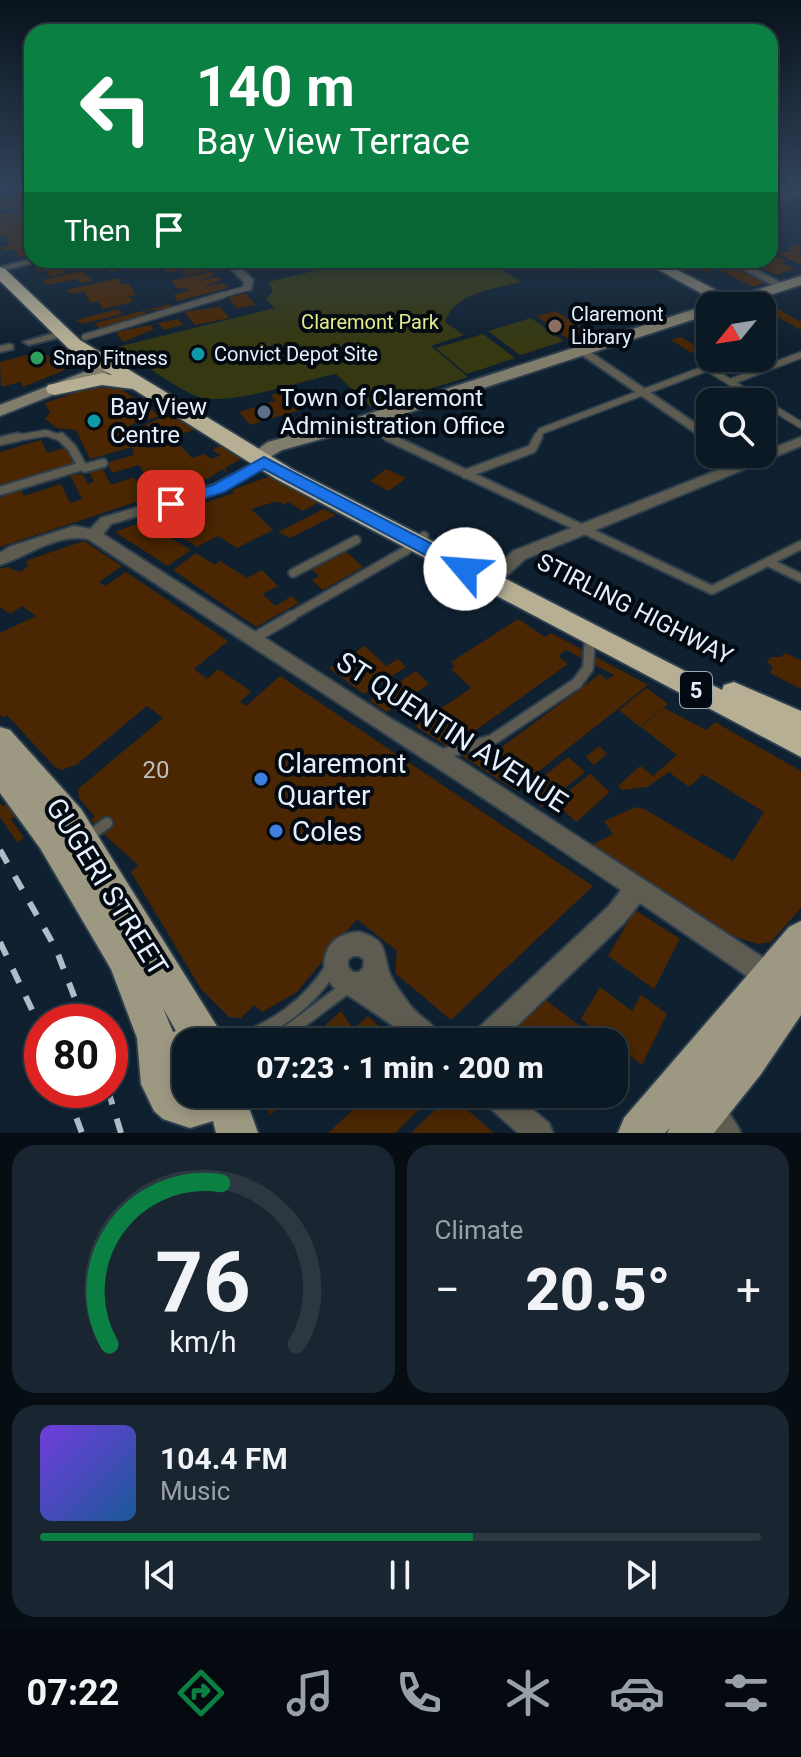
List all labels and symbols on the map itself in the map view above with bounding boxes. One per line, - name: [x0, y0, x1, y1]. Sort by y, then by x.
- north arrow: [696, 292, 776, 372]
- place label: Claremont Library: [571, 302, 664, 349]
- park label: Claremont Park: [301, 310, 440, 334]
- marker: Claremont Library: [546, 317, 564, 335]
- place label: Convict Depot Site: [214, 342, 378, 366]
- marker: Convict Depot Site: [189, 345, 207, 363]
- place label: Snap Fitness: [53, 346, 168, 370]
- marker: Snap Fitness: [28, 349, 46, 367]
- place label: Town of Claremont Administration Office: [280, 384, 505, 440]
- place label: Bay View Centre: [110, 393, 207, 449]
- marker: Town of Claremont Administration Office: [255, 403, 273, 421]
- marker: Bay View Centre: [85, 412, 103, 430]
- pin: [137, 470, 205, 538]
- position arrow: [423, 527, 507, 611]
- street label: STIRLING HIGHWAY: [533, 548, 738, 671]
- street label: ST QUENTIN AVENUE: [330, 645, 574, 819]
- road number: 5: [680, 672, 712, 708]
- place label: Claremont Quarter: [277, 747, 407, 812]
- house number: 20: [143, 756, 169, 784]
- marker: Claremont Quarter: [252, 770, 270, 788]
- street label: GUGERI STREET: [39, 792, 175, 982]
- place label: Coles: [292, 815, 362, 848]
- marker: Coles: [267, 822, 285, 840]
- speed limit sign: 80: [24, 1004, 128, 1108]

